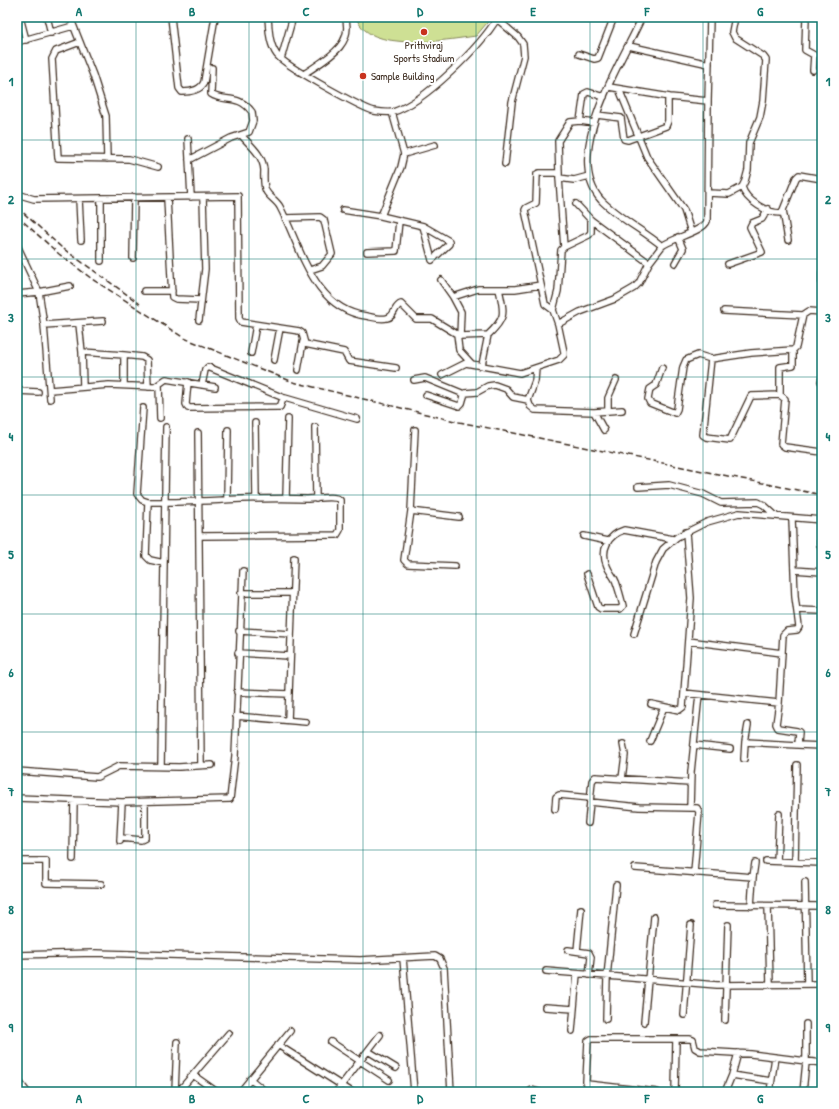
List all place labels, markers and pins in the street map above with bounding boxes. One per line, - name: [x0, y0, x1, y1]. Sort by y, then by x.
- marker: Prithviraj Sports Stadium: [419, 27, 429, 37]
- place label: Prithviraj Sports Stadium: [394, 38, 455, 65]
- place label: Sample Building: [371, 69, 434, 83]
- marker: Sample Building: [358, 71, 368, 81]

